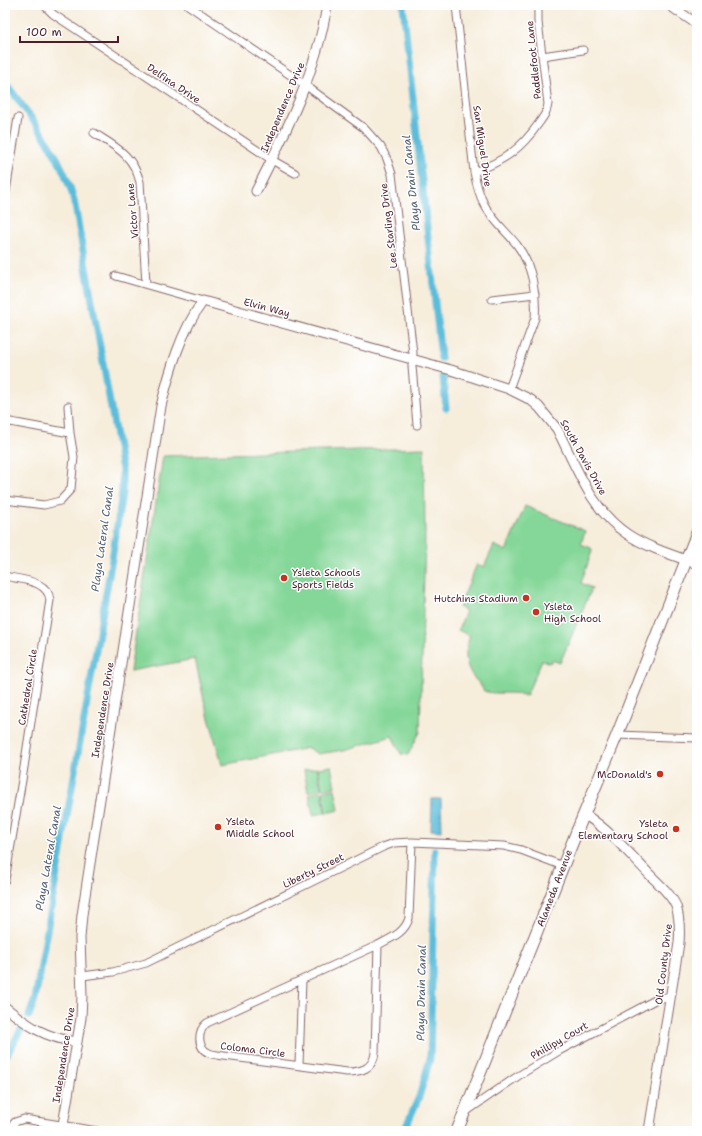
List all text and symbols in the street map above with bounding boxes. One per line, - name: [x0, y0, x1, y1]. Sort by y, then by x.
- scale bar: [20, 18, 118, 44]
- street label: Paddlefoot Lane: [523, 20, 544, 100]
- text: 100 m: [26, 24, 62, 40]
- street label: Independence Drive: [258, 60, 307, 154]
- street label: Delfina Drive: [144, 61, 203, 106]
- street label: San Miguel Drive: [470, 105, 495, 188]
- water label: Playa Drain Canal: [399, 134, 424, 232]
- street label: Victor Lane: [124, 182, 141, 239]
- street label: Lee Starling Drive: [377, 182, 400, 269]
- street label: Elvin Way: [242, 295, 292, 320]
- street label: South Davis Drive: [557, 417, 610, 498]
- water label: Playa Lateral Canal: [88, 485, 117, 593]
- place label: Ysleta Schools Sports Fields: [292, 566, 361, 591]
- marker: Ysleta Schools Sports Fields: [279, 573, 289, 583]
- place label: Hutchins Stadium: [434, 592, 518, 605]
- marker: Hutchins Stadium: [521, 593, 531, 603]
- place label: Ysleta High School: [544, 600, 601, 625]
- marker: Ysleta High School: [531, 607, 541, 617]
- street label: Cathedral Circle: [15, 648, 40, 726]
- street label: Independence Drive: [88, 661, 117, 759]
- place label: McDonald's: [597, 768, 652, 781]
- marker: McDonald's: [655, 769, 665, 779]
- water label: Playa Lateral Canal: [32, 804, 65, 912]
- place label: Ysleta Middle School: [226, 815, 294, 840]
- place label: Ysleta Elementary School: [578, 817, 669, 842]
- marker: Ysleta Middle School: [213, 822, 223, 832]
- marker: Ysleta Elementary School: [671, 824, 681, 834]
- street label: Alameda Avenue: [534, 847, 575, 929]
- street label: Liberty Street: [281, 850, 346, 891]
- street label: Old County Drive: [652, 922, 675, 1005]
- water label: Playa Drain Canal: [413, 944, 430, 1041]
- street label: Independence Drive: [49, 1006, 78, 1104]
- street label: Phillipy Court: [528, 1019, 590, 1062]
- street label: Coloma Circle: [220, 1039, 287, 1060]

